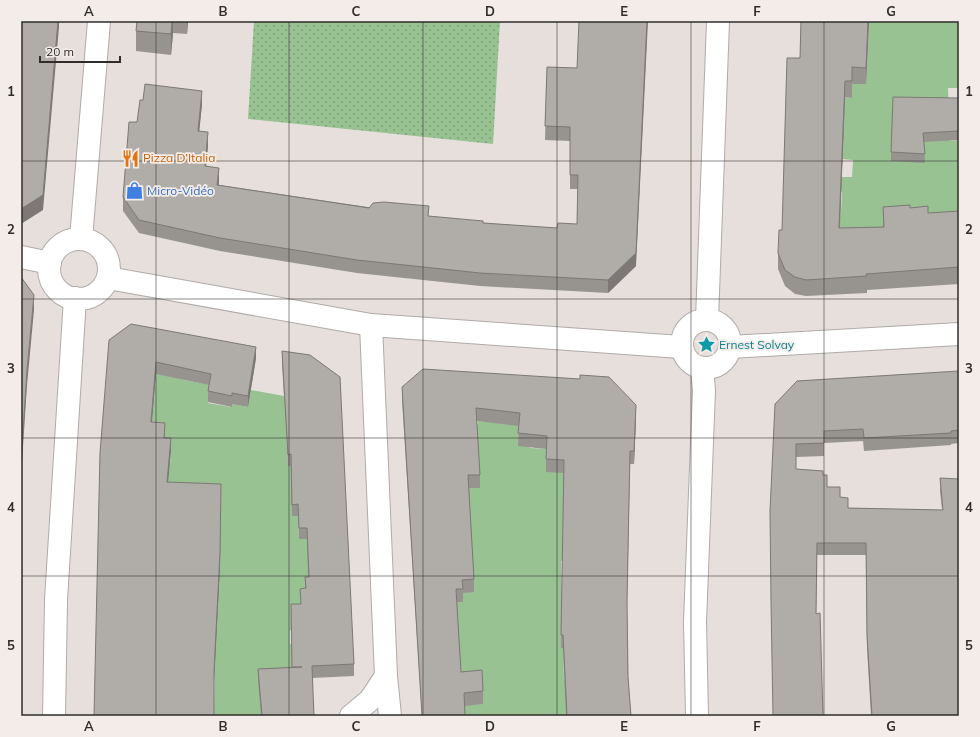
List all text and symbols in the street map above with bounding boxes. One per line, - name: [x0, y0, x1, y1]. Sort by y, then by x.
- text: A: [84, 3, 94, 19]
- text: B: [219, 3, 228, 19]
- text: C: [352, 3, 361, 19]
- text: D: [485, 3, 495, 19]
- text: E: [620, 3, 628, 19]
- text: F: [753, 3, 761, 19]
- text: G: [886, 3, 896, 19]
- scale bar: [40, 38, 120, 64]
- text: 20 m: [46, 44, 74, 59]
- text: 1: [7, 83, 15, 99]
- text: 1: [965, 83, 973, 99]
- restaurant icon: Pizza D’Italia: [120, 148, 140, 168]
- place label: Pizza D’Italia: [143, 150, 215, 165]
- shop icon: Micro-Vidéo: [124, 181, 144, 201]
- place label: Micro-Vidéo: [147, 183, 214, 198]
- text: 2: [7, 221, 15, 237]
- text: 2: [965, 221, 973, 237]
- place icon: Ernest Solvay: [696, 335, 716, 355]
- place label: Ernest Solvay: [719, 337, 795, 352]
- text: 3: [7, 360, 15, 376]
- text: 3: [965, 360, 973, 376]
- text: 4: [7, 499, 15, 515]
- text: 4: [965, 499, 973, 515]
- text: 5: [7, 637, 15, 653]
- text: 5: [965, 637, 973, 653]
- text: A: [84, 718, 94, 734]
- text: B: [219, 718, 228, 734]
- text: C: [352, 718, 361, 734]
- text: D: [485, 718, 495, 734]
- text: E: [620, 718, 628, 734]
- text: F: [753, 718, 761, 734]
- text: G: [886, 718, 896, 734]

